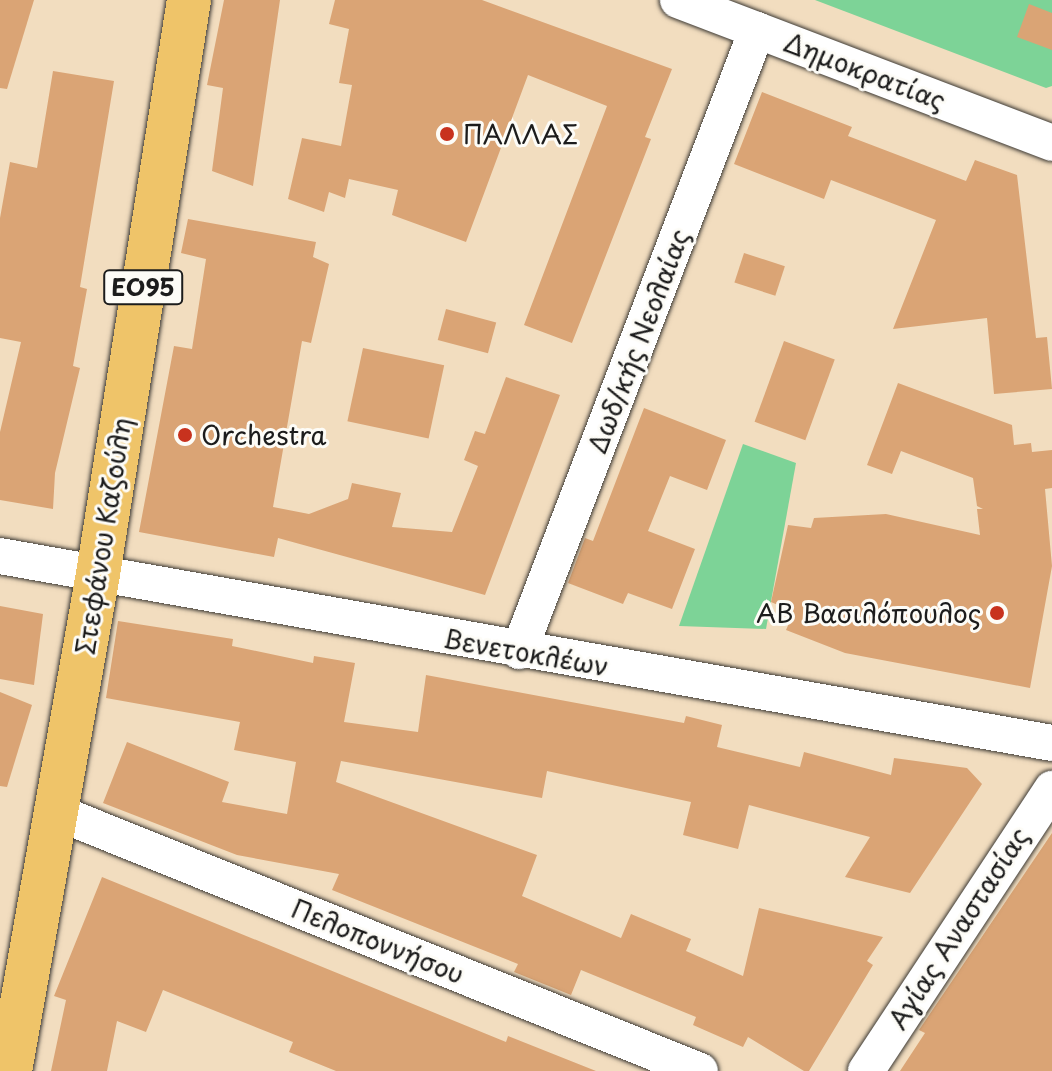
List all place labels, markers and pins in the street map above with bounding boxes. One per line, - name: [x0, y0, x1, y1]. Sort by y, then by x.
- place label: ΠΑΛΛΑΣ: [463, 118, 578, 150]
- marker: ΠΑΛΛΑΣ: [438, 125, 456, 143]
- place label: Orchestra: [201, 419, 327, 451]
- marker: Orchestra: [176, 426, 194, 444]
- place label: AB Βασιλόπουλος: [756, 597, 981, 629]
- marker: AB Βασιλόπουλος: [988, 604, 1006, 622]

